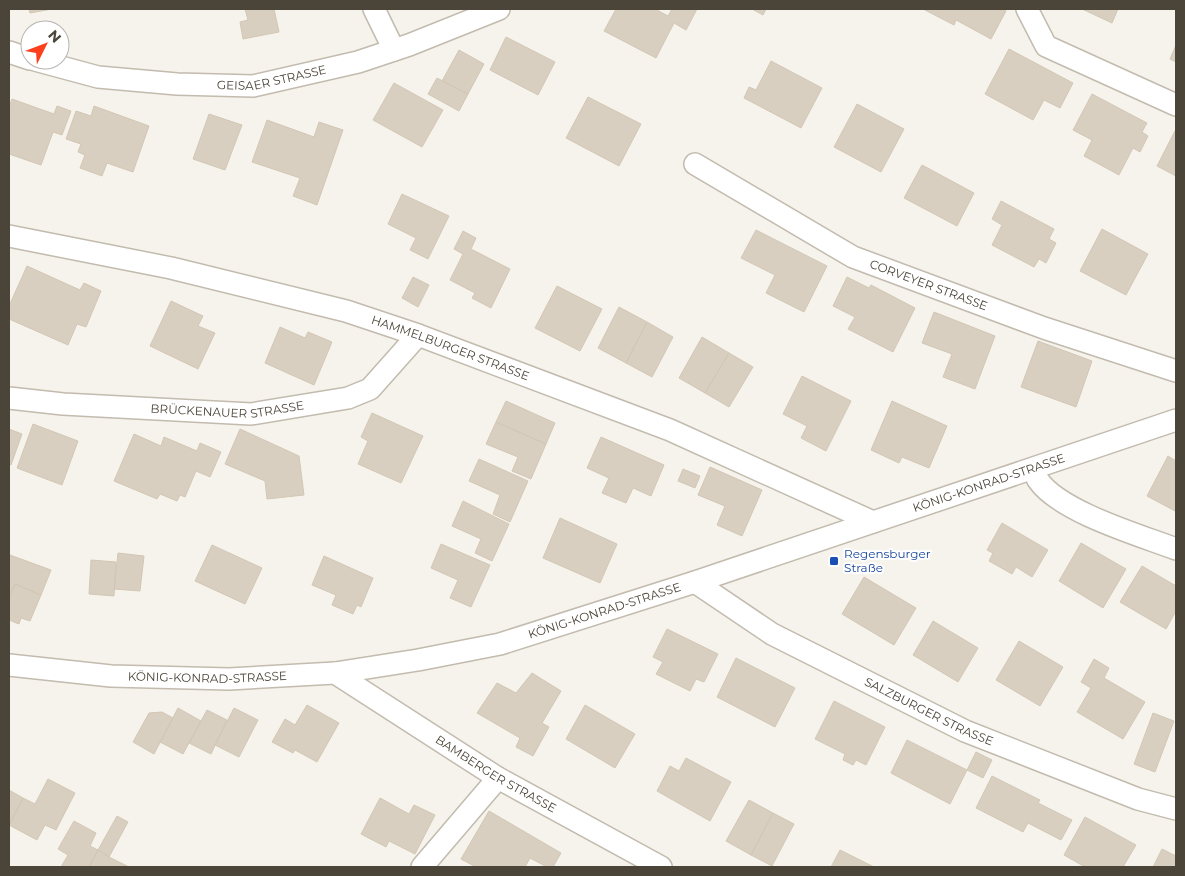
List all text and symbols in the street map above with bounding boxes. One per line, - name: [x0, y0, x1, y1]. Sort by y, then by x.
- north arrow: [20, 20, 70, 70]
- text: N: [44, 26, 65, 47]
- street label: GEISAER STRASSE: [217, 62, 328, 93]
- street label: CORVEYER STRASSE: [868, 256, 990, 313]
- street label: HAMMELBURGER STRASSE: [370, 312, 532, 383]
- street label: BRÜCKENAUER STRASSE: [150, 397, 305, 421]
- street label: KÖNIG-KONRAD-STRASSE: [911, 450, 1067, 515]
- place label: Regensburger Straße: [844, 546, 931, 575]
- marker: Regensburger Straße: [828, 555, 840, 567]
- street label: KÖNIG-KONRAD-STRASSE: [526, 579, 682, 642]
- street label: KÖNIG-KONRAD-STRASSE: [128, 668, 287, 686]
- street label: SALZBURGER STRASSE: [862, 674, 996, 748]
- street label: BAMBERGER STRASSE: [433, 732, 559, 815]

